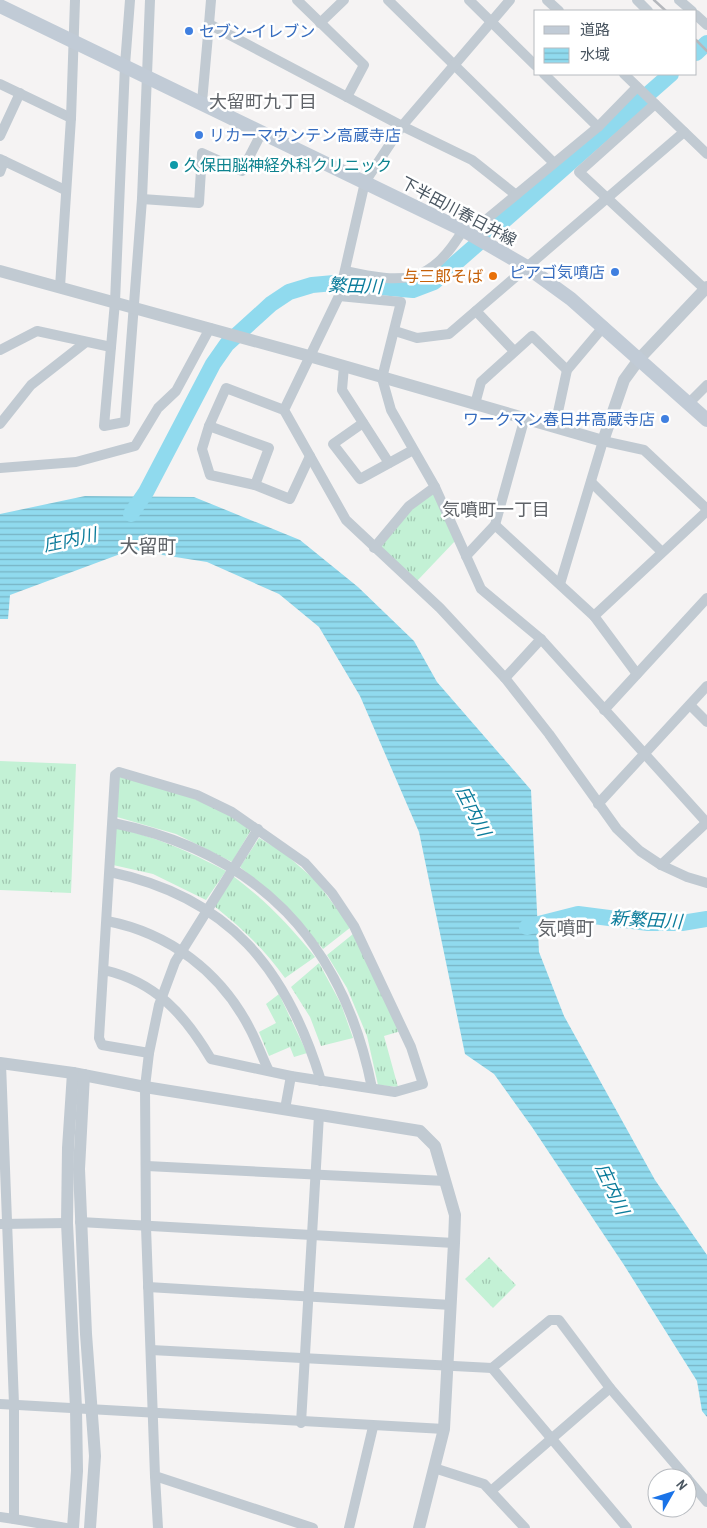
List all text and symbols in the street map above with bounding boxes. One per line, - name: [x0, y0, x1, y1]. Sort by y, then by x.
- legend: [534, 10, 697, 75]
- text: 道路: [580, 19, 610, 40]
- place label: セブン-イレブン: [199, 20, 315, 42]
- marker: セブン-イレブン: [183, 25, 195, 37]
- text: 水域: [580, 44, 610, 65]
- district label: 大留町九丁目: [209, 89, 317, 114]
- place label: リカーマウンテン高蔵寺店: [209, 124, 401, 146]
- marker: リカーマウンテン高蔵寺店: [193, 129, 205, 141]
- place label: 久保田脳神経外科クリニック: [184, 154, 392, 176]
- marker: 久保田脳神経外科クリニック: [168, 159, 180, 171]
- street label: 下半田川春日井線: [397, 171, 521, 251]
- place label: ピアゴ気噴店: [509, 261, 605, 283]
- place label: 与三郎そば: [403, 265, 483, 287]
- marker: ピアゴ気噴店: [609, 266, 621, 278]
- marker: 与三郎そば: [487, 270, 499, 282]
- water label: 繁田川: [328, 272, 384, 299]
- place label: ワークマン春日井高蔵寺店: [463, 408, 655, 430]
- marker: ワークマン春日井高蔵寺店: [659, 413, 671, 425]
- district label: 気噴町一丁目: [442, 497, 550, 522]
- water label: 庄内川: [41, 521, 101, 557]
- district label: 大留町: [119, 533, 177, 559]
- water label: 庄内川: [450, 781, 498, 842]
- water label: 新繁田川: [609, 905, 685, 934]
- district label: 気噴町: [537, 915, 595, 941]
- water label: 庄内川: [590, 1159, 636, 1220]
- north arrow: [647, 1468, 697, 1518]
- text: N: [672, 1476, 692, 1494]

